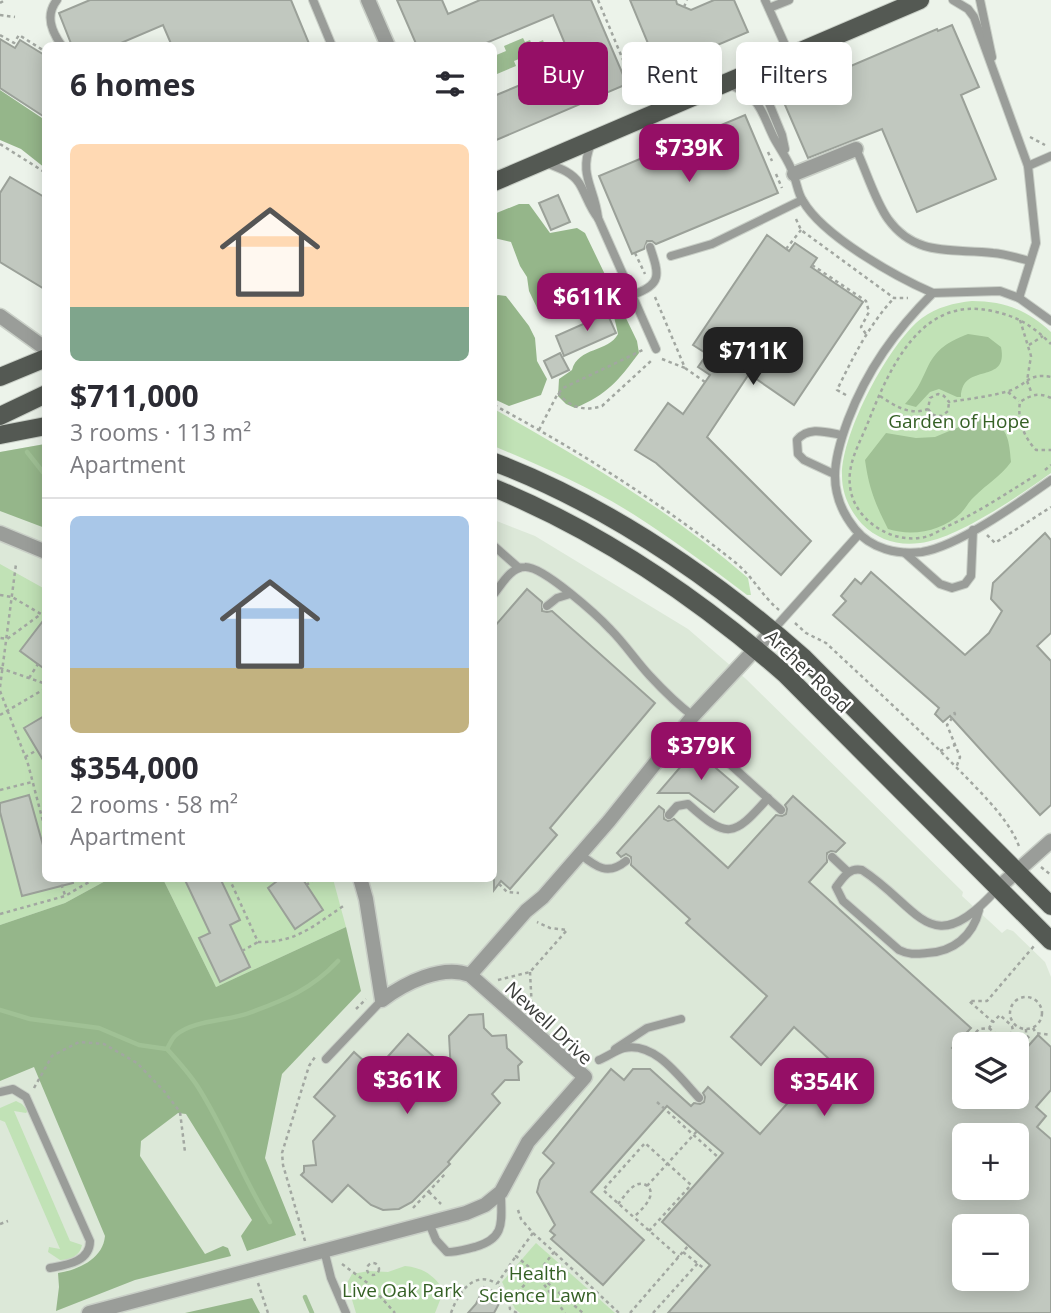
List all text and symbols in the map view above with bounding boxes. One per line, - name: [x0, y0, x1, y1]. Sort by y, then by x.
- chip: Buy: [518, 42, 608, 105]
- chip: Rent: [622, 42, 722, 105]
- chip: Filters: [736, 42, 852, 105]
- text: 6 homes: [70, 64, 195, 105]
- icon: filters: [431, 65, 469, 103]
- pin: $739K: [640, 124, 738, 184]
- text: $739K: [655, 131, 723, 163]
- icon: home: [207, 189, 333, 315]
- pin: $611K: [538, 274, 636, 333]
- text: $611K: [553, 280, 621, 312]
- pin: $711K: [704, 328, 802, 387]
- text: $711K: [719, 334, 787, 366]
- text: $711,000: [70, 375, 199, 416]
- park label: Garden of Hope: [888, 408, 1030, 434]
- text: 3 rooms · 113 m²: [70, 416, 251, 448]
- text: Apartment: [70, 448, 186, 480]
- icon: home: [207, 561, 333, 687]
- street label: Archer Road: [760, 624, 856, 718]
- pin: $379K: [652, 722, 750, 782]
- text: $379K: [667, 729, 735, 761]
- text: $354,000: [70, 747, 199, 788]
- text: 2 rooms · 58 m²: [70, 788, 238, 820]
- text: Apartment: [70, 820, 186, 852]
- street label: Newell Drive: [499, 976, 599, 1070]
- map controls: [952, 1032, 1029, 1291]
- button: layers: [952, 1032, 1029, 1109]
- pin: $361K: [358, 1056, 456, 1116]
- pin: $354K: [775, 1058, 873, 1118]
- text: $361K: [373, 1063, 441, 1095]
- text: $354K: [790, 1065, 858, 1097]
- button: +: [952, 1123, 1029, 1200]
- button: −: [952, 1214, 1029, 1291]
- park label: Health Science Lawn: [479, 1260, 597, 1308]
- park label: Live Oak Park: [342, 1277, 462, 1303]

